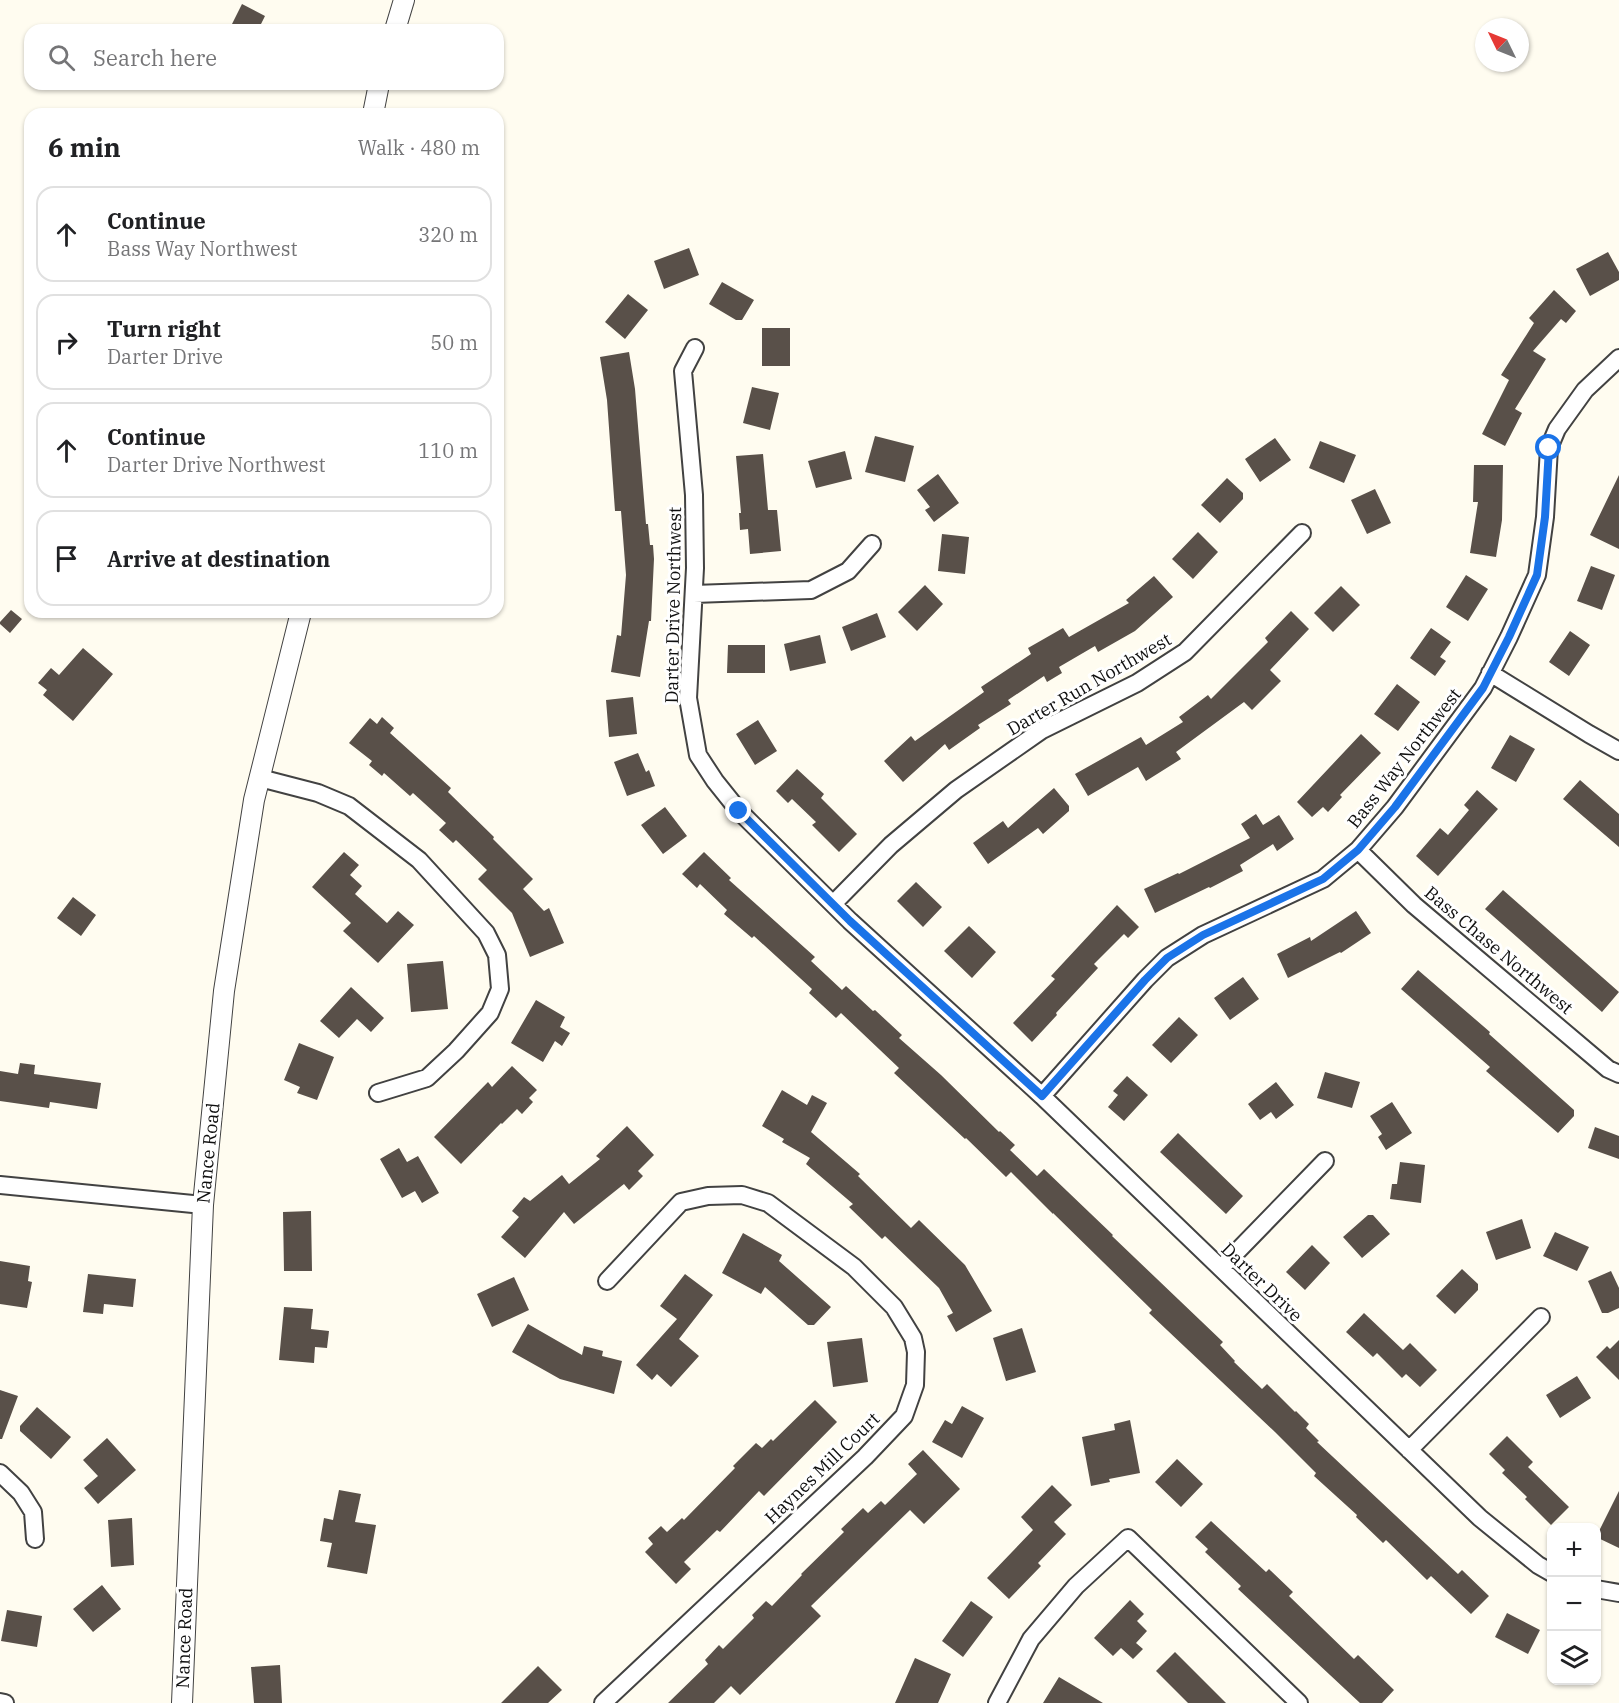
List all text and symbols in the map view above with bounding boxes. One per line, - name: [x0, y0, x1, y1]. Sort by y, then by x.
- north arrow: [1475, 18, 1529, 72]
- search box: [24, 24, 504, 90]
- icon: search: [45, 41, 78, 74]
- text: Search here: [93, 43, 217, 72]
- text: 6 min: [48, 130, 121, 164]
- text: Walk · 480 m: [358, 134, 480, 161]
- text: Continue: [107, 206, 206, 235]
- icon: ahead: [50, 218, 83, 251]
- text: 320 m: [418, 221, 478, 248]
- text: Bass Way Northwest: [107, 235, 298, 262]
- text: Turn right: [107, 314, 221, 343]
- icon: right: [50, 326, 83, 359]
- text: 50 m: [430, 329, 478, 356]
- text: Darter Drive: [107, 343, 223, 370]
- text: Continue: [107, 422, 206, 451]
- icon: ahead: [50, 434, 83, 467]
- route start: [1535, 434, 1561, 460]
- text: 110 m: [418, 437, 478, 464]
- text: Darter Drive Northwest: [107, 451, 325, 478]
- street label: Darter Drive Northwest: [660, 507, 686, 703]
- icon: arrive: [50, 542, 83, 575]
- text: Arrive at destination: [107, 544, 330, 573]
- street label: Darter Run Northwest: [1003, 628, 1175, 740]
- street label: Bass Way Northwest: [1342, 683, 1466, 833]
- route end: [725, 797, 751, 823]
- street label: Bass Chase Northwest: [1420, 881, 1578, 1019]
- street label: Nance Road: [191, 1101, 225, 1204]
- street label: Darter Drive: [1217, 1238, 1307, 1326]
- street label: Haynes Mill Court: [760, 1407, 884, 1529]
- map controls: [1547, 1523, 1601, 1685]
- button: +: [1547, 1523, 1601, 1577]
- button: −: [1547, 1577, 1601, 1631]
- street label: Nance Road: [171, 1587, 197, 1689]
- button: layers: [1547, 1631, 1601, 1685]

